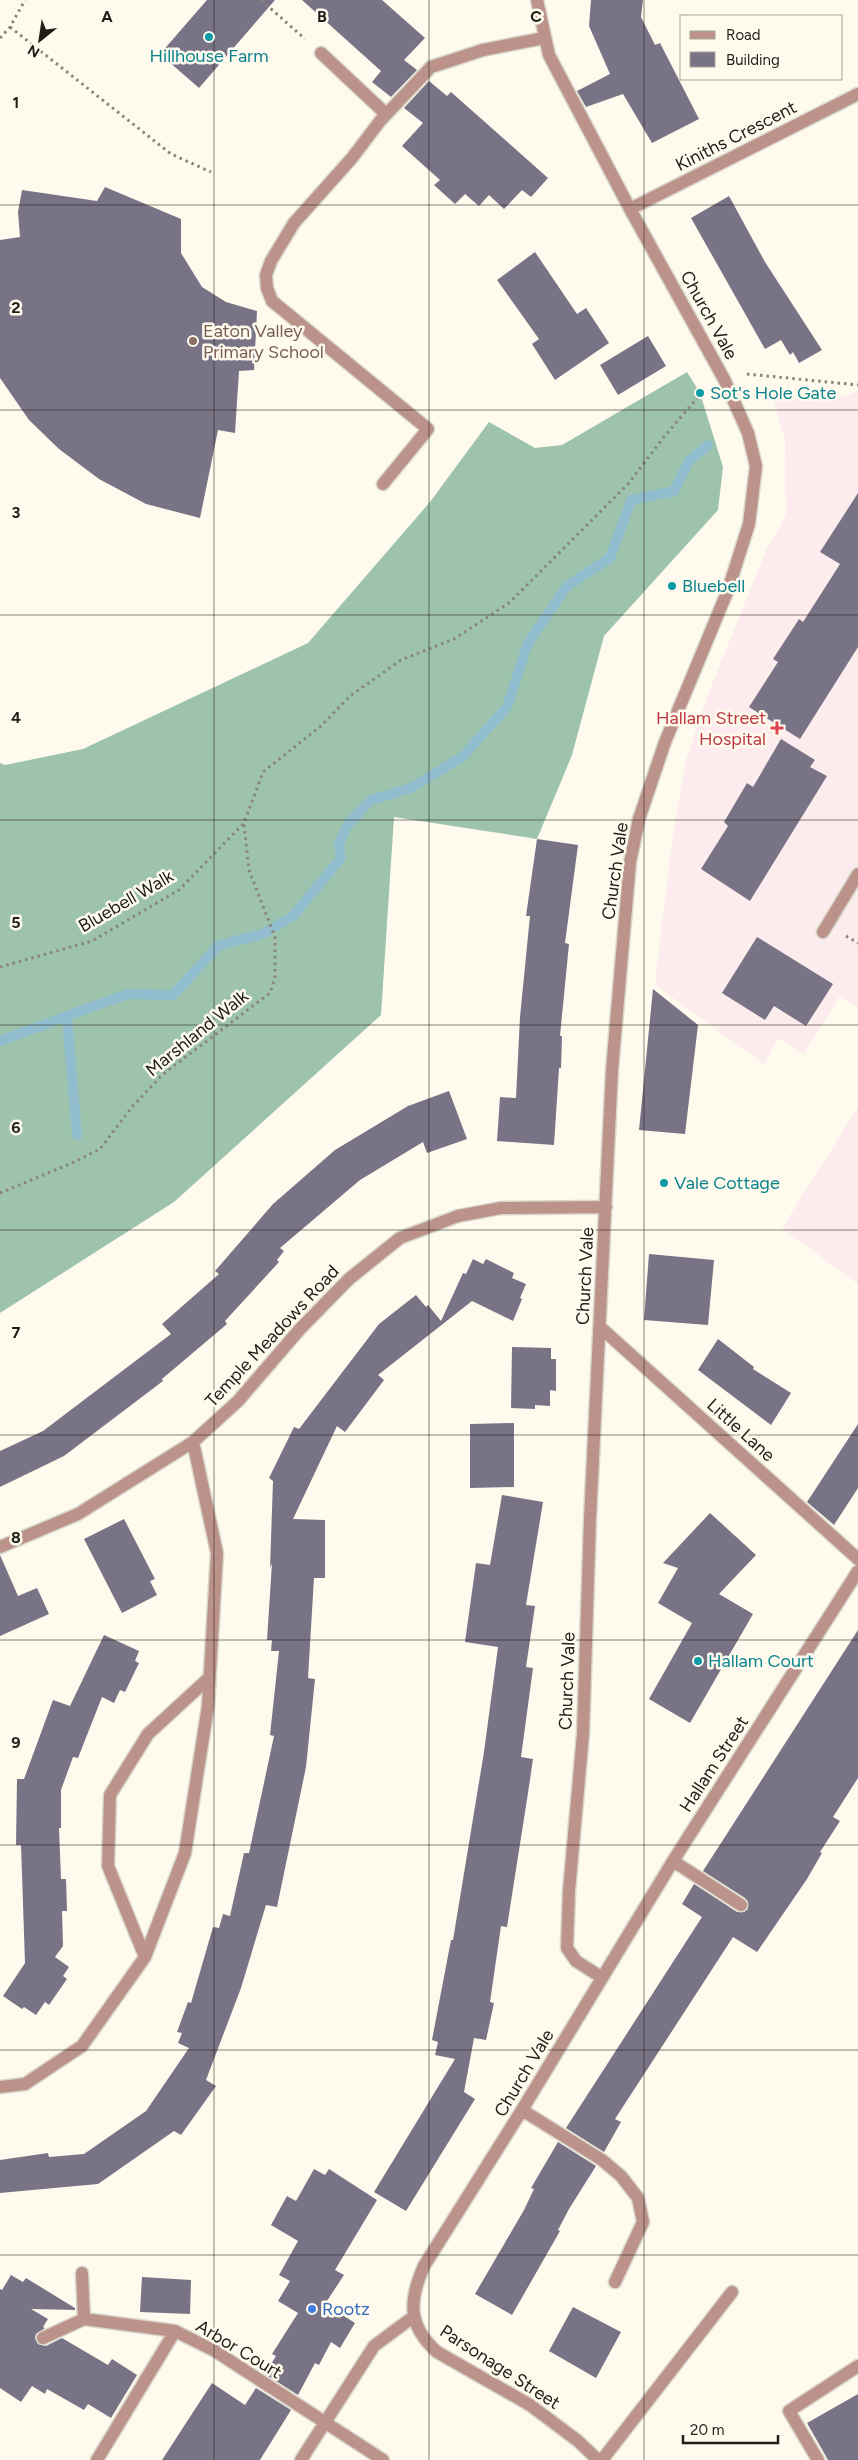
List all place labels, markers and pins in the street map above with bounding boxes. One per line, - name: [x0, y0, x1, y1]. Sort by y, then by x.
- marker: Hillhouse Farm: [203, 31, 215, 43]
- place label: Hillhouse Farm: [149, 45, 269, 67]
- place label: Eaton Valley Primary School: [203, 320, 324, 363]
- marker: Eaton Valley Primary School: [187, 335, 199, 347]
- place label: Sot's Hole Gate: [710, 382, 837, 404]
- marker: Sot's Hole Gate: [694, 387, 706, 399]
- place label: Bluebell: [682, 575, 745, 597]
- marker: Bluebell: [666, 580, 678, 592]
- place label: Hallam Street Hospital: [656, 707, 766, 750]
- marker: Hallam Street Hospital: [770, 721, 784, 735]
- place label: Vale Cottage: [674, 1172, 780, 1194]
- marker: Vale Cottage: [658, 1177, 670, 1189]
- place label: Hallam Court: [708, 1650, 814, 1672]
- marker: Hallam Court: [692, 1655, 704, 1667]
- place label: Rootz: [322, 2298, 370, 2320]
- marker: Rootz: [306, 2303, 318, 2315]

